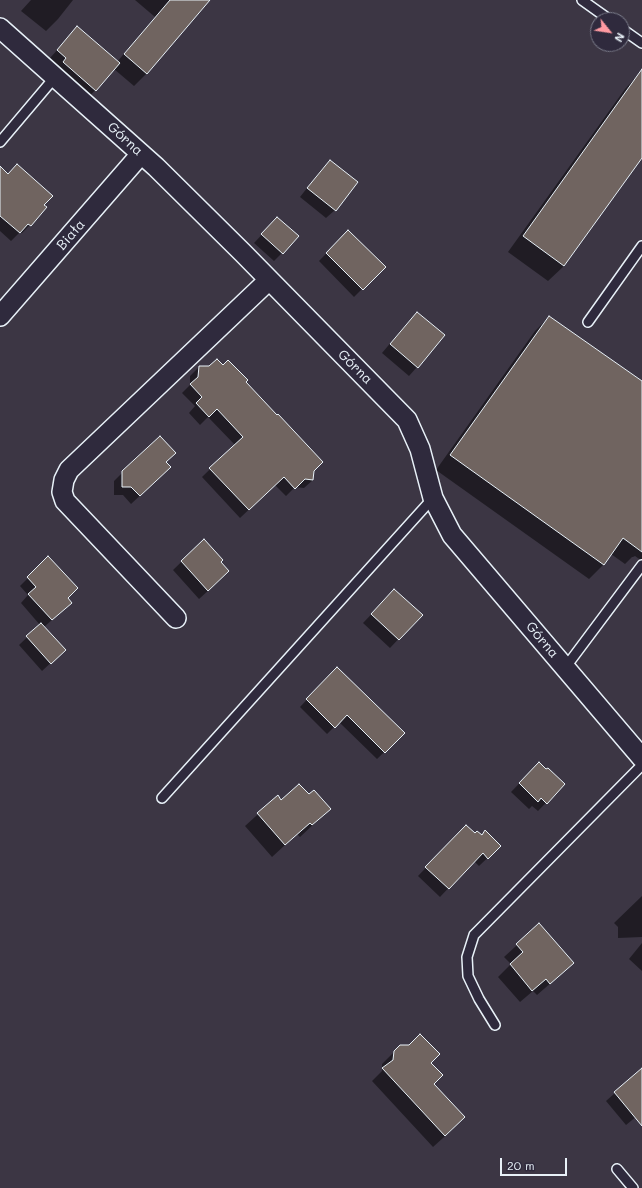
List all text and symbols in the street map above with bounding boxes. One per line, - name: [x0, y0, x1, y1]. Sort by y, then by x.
- north arrow: [590, 12, 630, 52]
- text: N: [611, 30, 629, 45]
- street label: Górna: [104, 119, 146, 159]
- street label: Biała: [53, 216, 89, 254]
- street label: Górna: [334, 346, 376, 388]
- street label: Górna: [522, 618, 562, 662]
- scale bar: [502, 1150, 569, 1176]
- text: 20 m: [507, 1157, 535, 1173]

